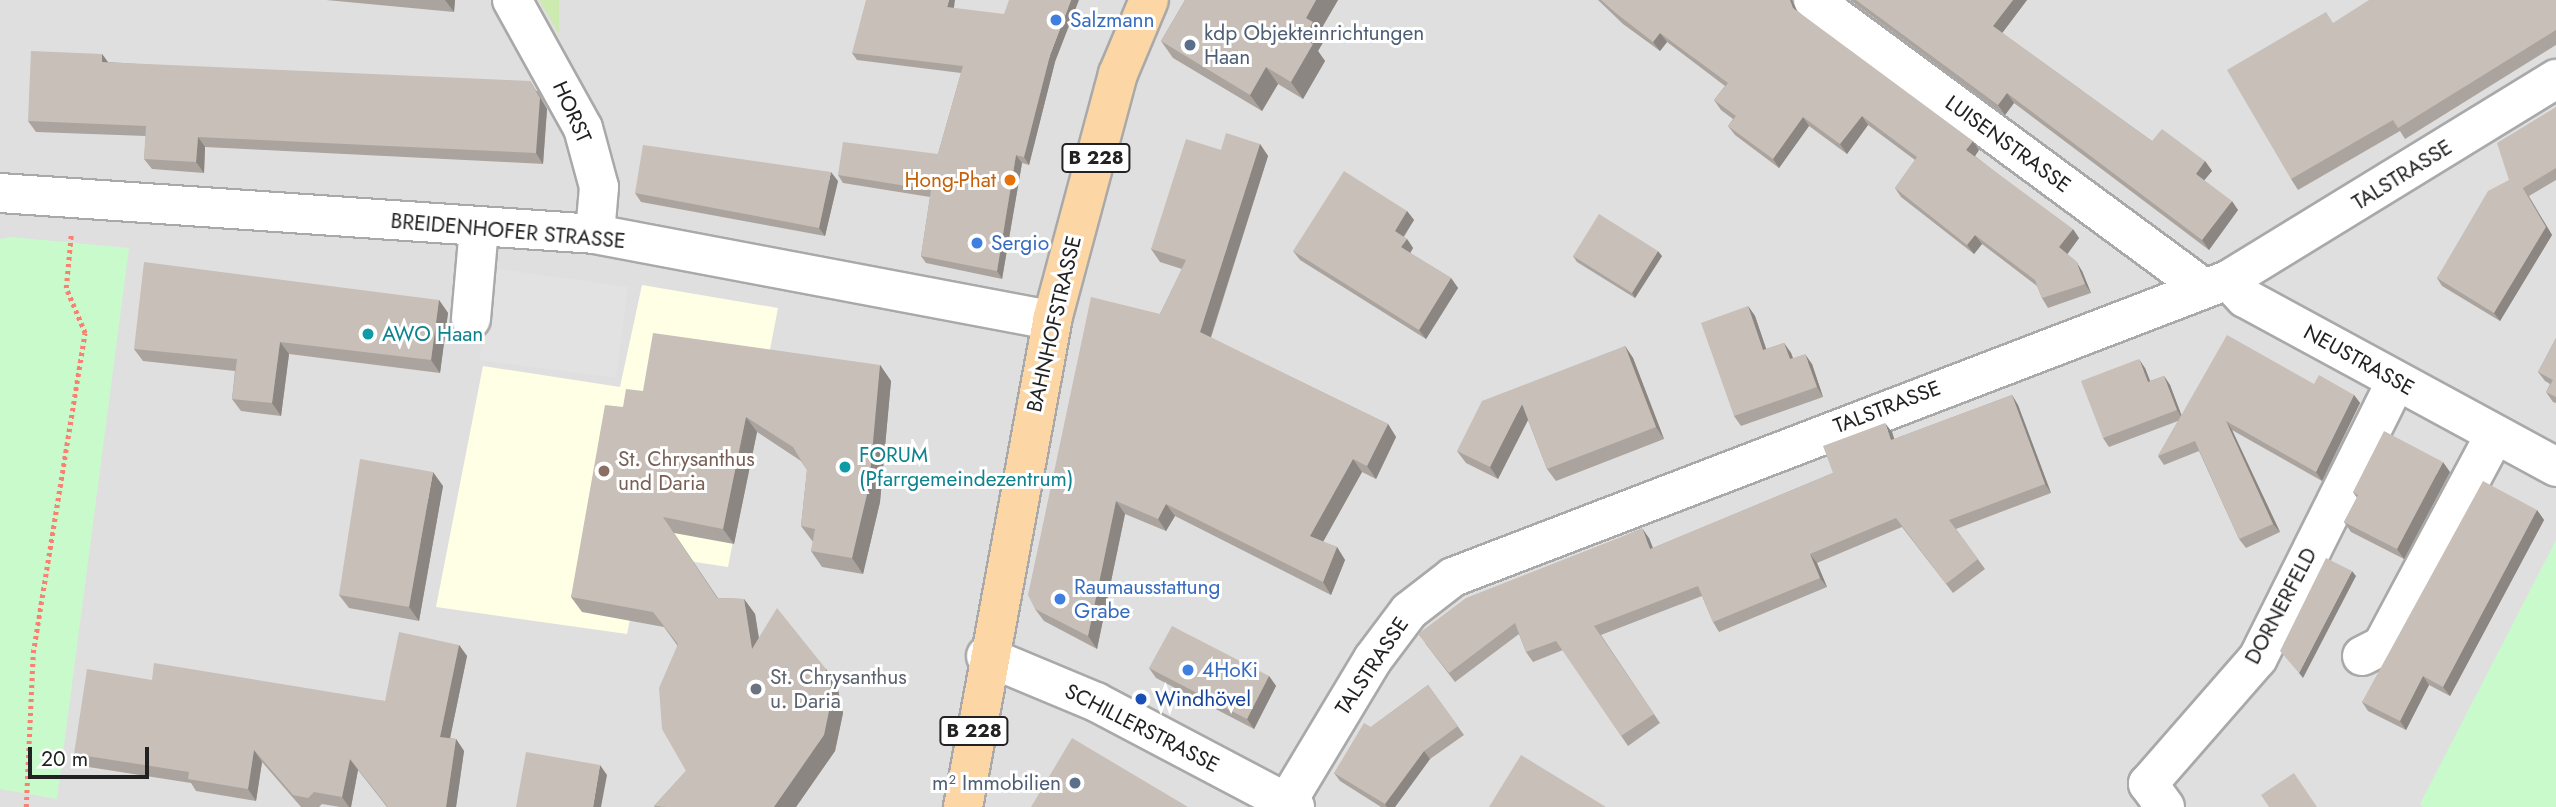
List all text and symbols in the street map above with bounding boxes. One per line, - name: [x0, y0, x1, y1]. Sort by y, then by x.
- place label: Salzmann: [1070, 7, 1155, 33]
- marker: Salzmann: [1048, 12, 1064, 28]
- place label: kdp Objekteinrichtungen Haan: [1204, 20, 1424, 70]
- marker: kdp Objekteinrichtungen Haan: [1182, 37, 1198, 53]
- street label: HORST: [547, 77, 597, 147]
- street label: LUISENSTRASSE: [1941, 90, 2075, 198]
- street label: TALSTRASSE: [2348, 135, 2456, 215]
- road number: B 228: [1061, 142, 1131, 174]
- place label: Hong-Phat: [904, 167, 996, 193]
- marker: Hong-Phat: [1002, 172, 1018, 188]
- street label: BREIDENHOFER STRASSE: [390, 208, 626, 254]
- place label: Sergio: [991, 230, 1049, 256]
- street label: BAHNHOFSTRASSE: [1021, 233, 1087, 415]
- marker: Sergio: [969, 235, 985, 251]
- street label: NEUSTRASSE: [2299, 319, 2419, 401]
- place label: AWO Haan: [382, 321, 483, 347]
- marker: AWO Haan: [360, 326, 376, 342]
- street label: TALSTRASSE: [1830, 375, 1944, 439]
- place label: FORUM (Pfarrgemeindezentrum): [859, 442, 1073, 492]
- place label: St. Chrysanthus und Daria: [618, 446, 755, 496]
- marker: FORUM (Pfarrgemeindezentrum): [837, 459, 853, 475]
- marker: St. Chrysanthus und Daria: [596, 463, 612, 479]
- street label: DORNERFELD: [2240, 544, 2322, 668]
- place label: Raumausstattung Grabe: [1074, 574, 1221, 624]
- marker: Raumausstattung Grabe: [1052, 591, 1068, 607]
- street label: TALSTRASSE: [1330, 612, 1414, 720]
- place label: 4HoKi: [1202, 657, 1258, 683]
- marker: 4HoKi: [1180, 662, 1196, 678]
- place label: St. Chrysanthus u. Daria: [770, 664, 907, 714]
- street label: SCHILLERSTRASSE: [1061, 678, 1223, 778]
- marker: St. Chrysanthus u. Daria: [748, 681, 764, 697]
- place label: Windhövel: [1155, 686, 1251, 712]
- marker: Windhövel: [1133, 691, 1149, 707]
- road number: B 228: [939, 716, 1009, 746]
- scale bar: [32, 734, 152, 778]
- text: 20 m: [41, 744, 88, 774]
- place label: m² Immobilien: [932, 770, 1061, 796]
- marker: m² Immobilien: [1067, 775, 1083, 791]

